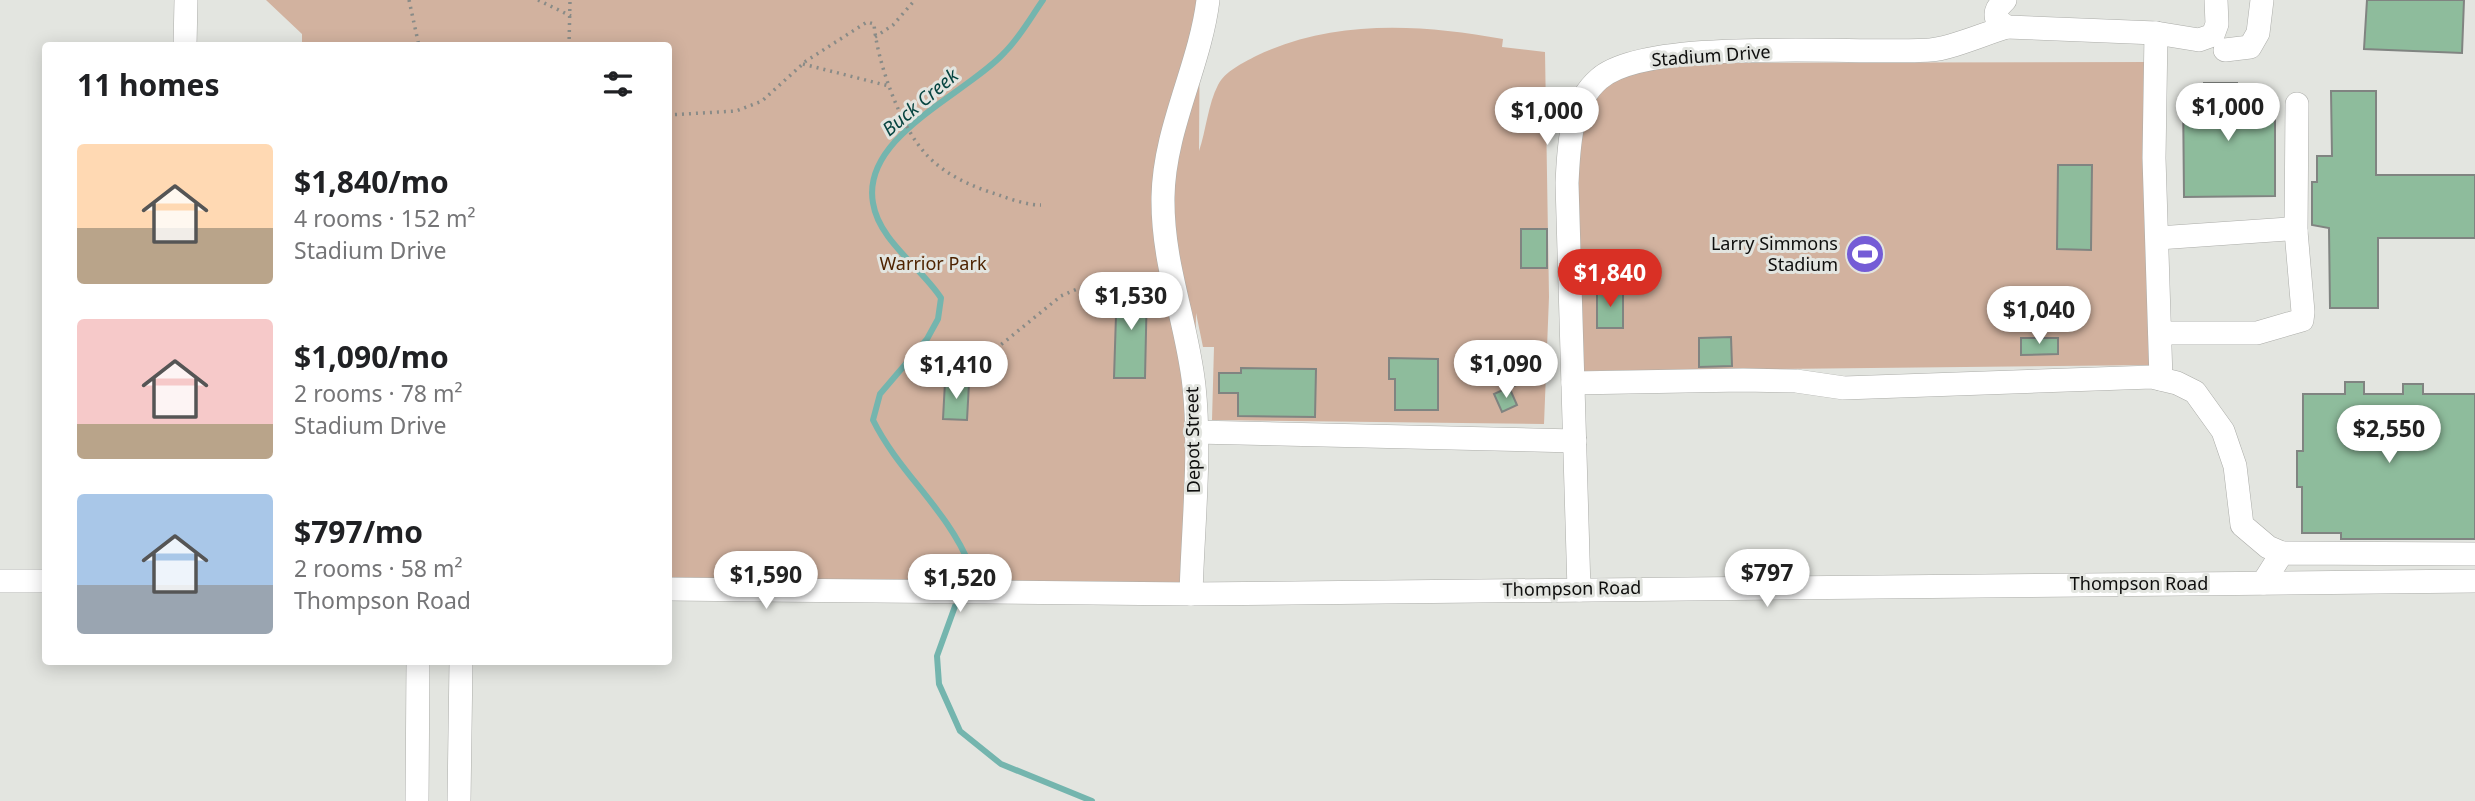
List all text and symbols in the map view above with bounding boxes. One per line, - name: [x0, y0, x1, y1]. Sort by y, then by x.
- street label: Stadium Drive: [1651, 39, 1771, 71]
- water label: Buck Creek: [876, 62, 964, 142]
- text: 11 homes: [77, 64, 220, 105]
- icon: filters: [599, 65, 637, 103]
- pin: $1,000: [2171, 83, 2285, 143]
- pin: $1,000: [1490, 88, 1604, 147]
- text: $1,000: [2192, 90, 2264, 122]
- text: $1,000: [1511, 94, 1583, 126]
- text: $1,840/mo: [294, 161, 449, 202]
- icon: home: [133, 172, 217, 256]
- text: 4 rooms · 152 m²: [294, 202, 476, 234]
- place label: Larry Simmons Stadium: [1711, 231, 1838, 276]
- sports icon: Larry Simmons Stadium: [1844, 233, 1886, 275]
- text: Stadium Drive: [294, 234, 447, 266]
- pin: $1,840: [1553, 250, 1667, 309]
- park label: Warrior Park: [879, 251, 987, 275]
- text: $1,840: [1574, 256, 1646, 288]
- pin: $1,530: [1074, 272, 1188, 332]
- text: $1,530: [1095, 279, 1167, 311]
- pin: $1,040: [1982, 286, 2096, 346]
- text: $1,040: [2003, 293, 2075, 325]
- text: $1,090/mo: [294, 336, 449, 377]
- pin: $1,090: [1449, 340, 1563, 400]
- pin: $1,410: [899, 342, 1013, 401]
- icon: home: [133, 347, 217, 431]
- text: $1,090: [1470, 347, 1542, 379]
- text: $1,410: [920, 348, 992, 380]
- text: 2 rooms · 78 m²: [294, 377, 463, 409]
- street label: Depot Street: [1179, 386, 1205, 494]
- pin: $2,550: [2332, 406, 2446, 465]
- text: Stadium Drive: [294, 409, 447, 441]
- text: $2,550: [2353, 412, 2425, 444]
- text: $797/mo: [294, 511, 423, 552]
- icon: home: [133, 522, 217, 606]
- pin: $797: [1726, 550, 1808, 609]
- text: 2 rooms · 58 m²: [294, 552, 463, 584]
- pin: $1,590: [709, 552, 823, 611]
- pin: $1,520: [903, 554, 1017, 614]
- text: $797: [1741, 556, 1793, 588]
- text: $1,590: [730, 558, 802, 590]
- text: $1,520: [924, 561, 996, 593]
- street label: Thompson Road: [2070, 571, 2208, 595]
- street label: Thompson Road: [1503, 575, 1641, 601]
- text: Thompson Road: [294, 584, 471, 616]

